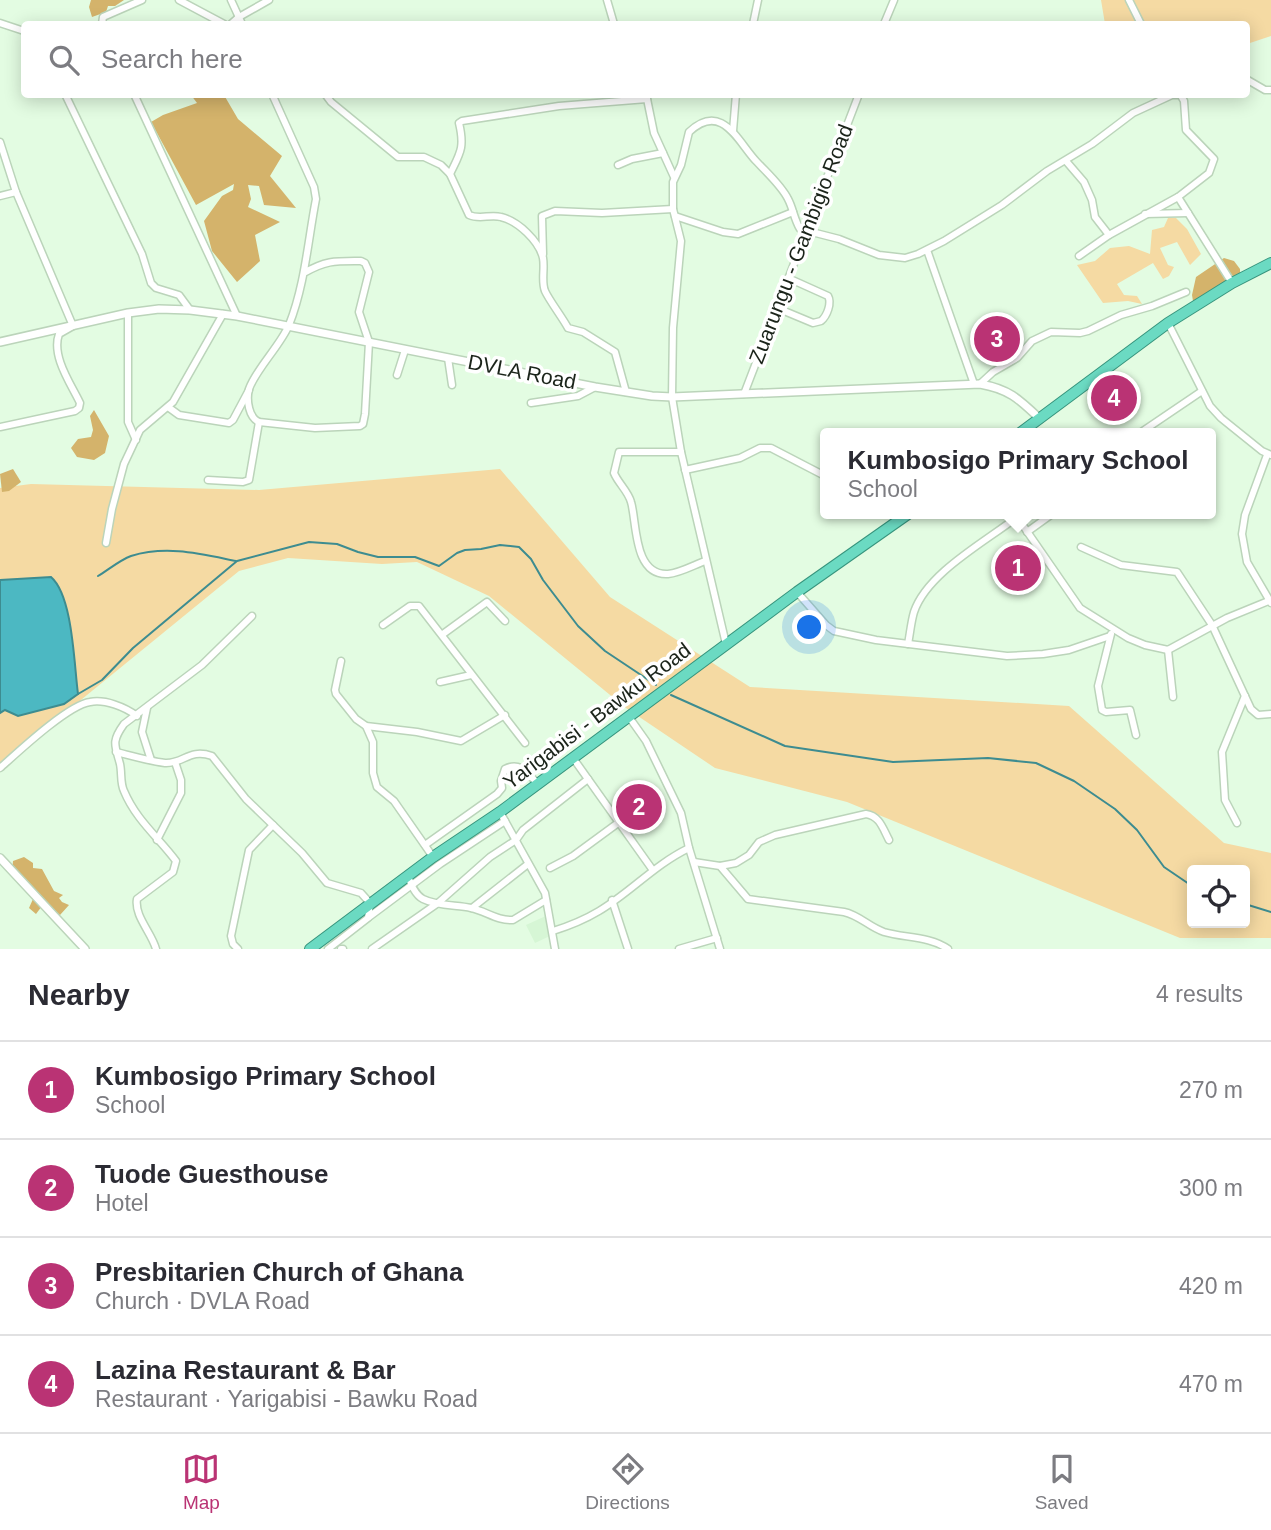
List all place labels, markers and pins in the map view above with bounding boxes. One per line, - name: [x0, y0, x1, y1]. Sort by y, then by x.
- pin: 3: [974, 313, 1020, 365]
- pin: 4: [1091, 372, 1137, 424]
- pin: 1: [995, 542, 1041, 594]
- pin: 2: [616, 781, 662, 833]

